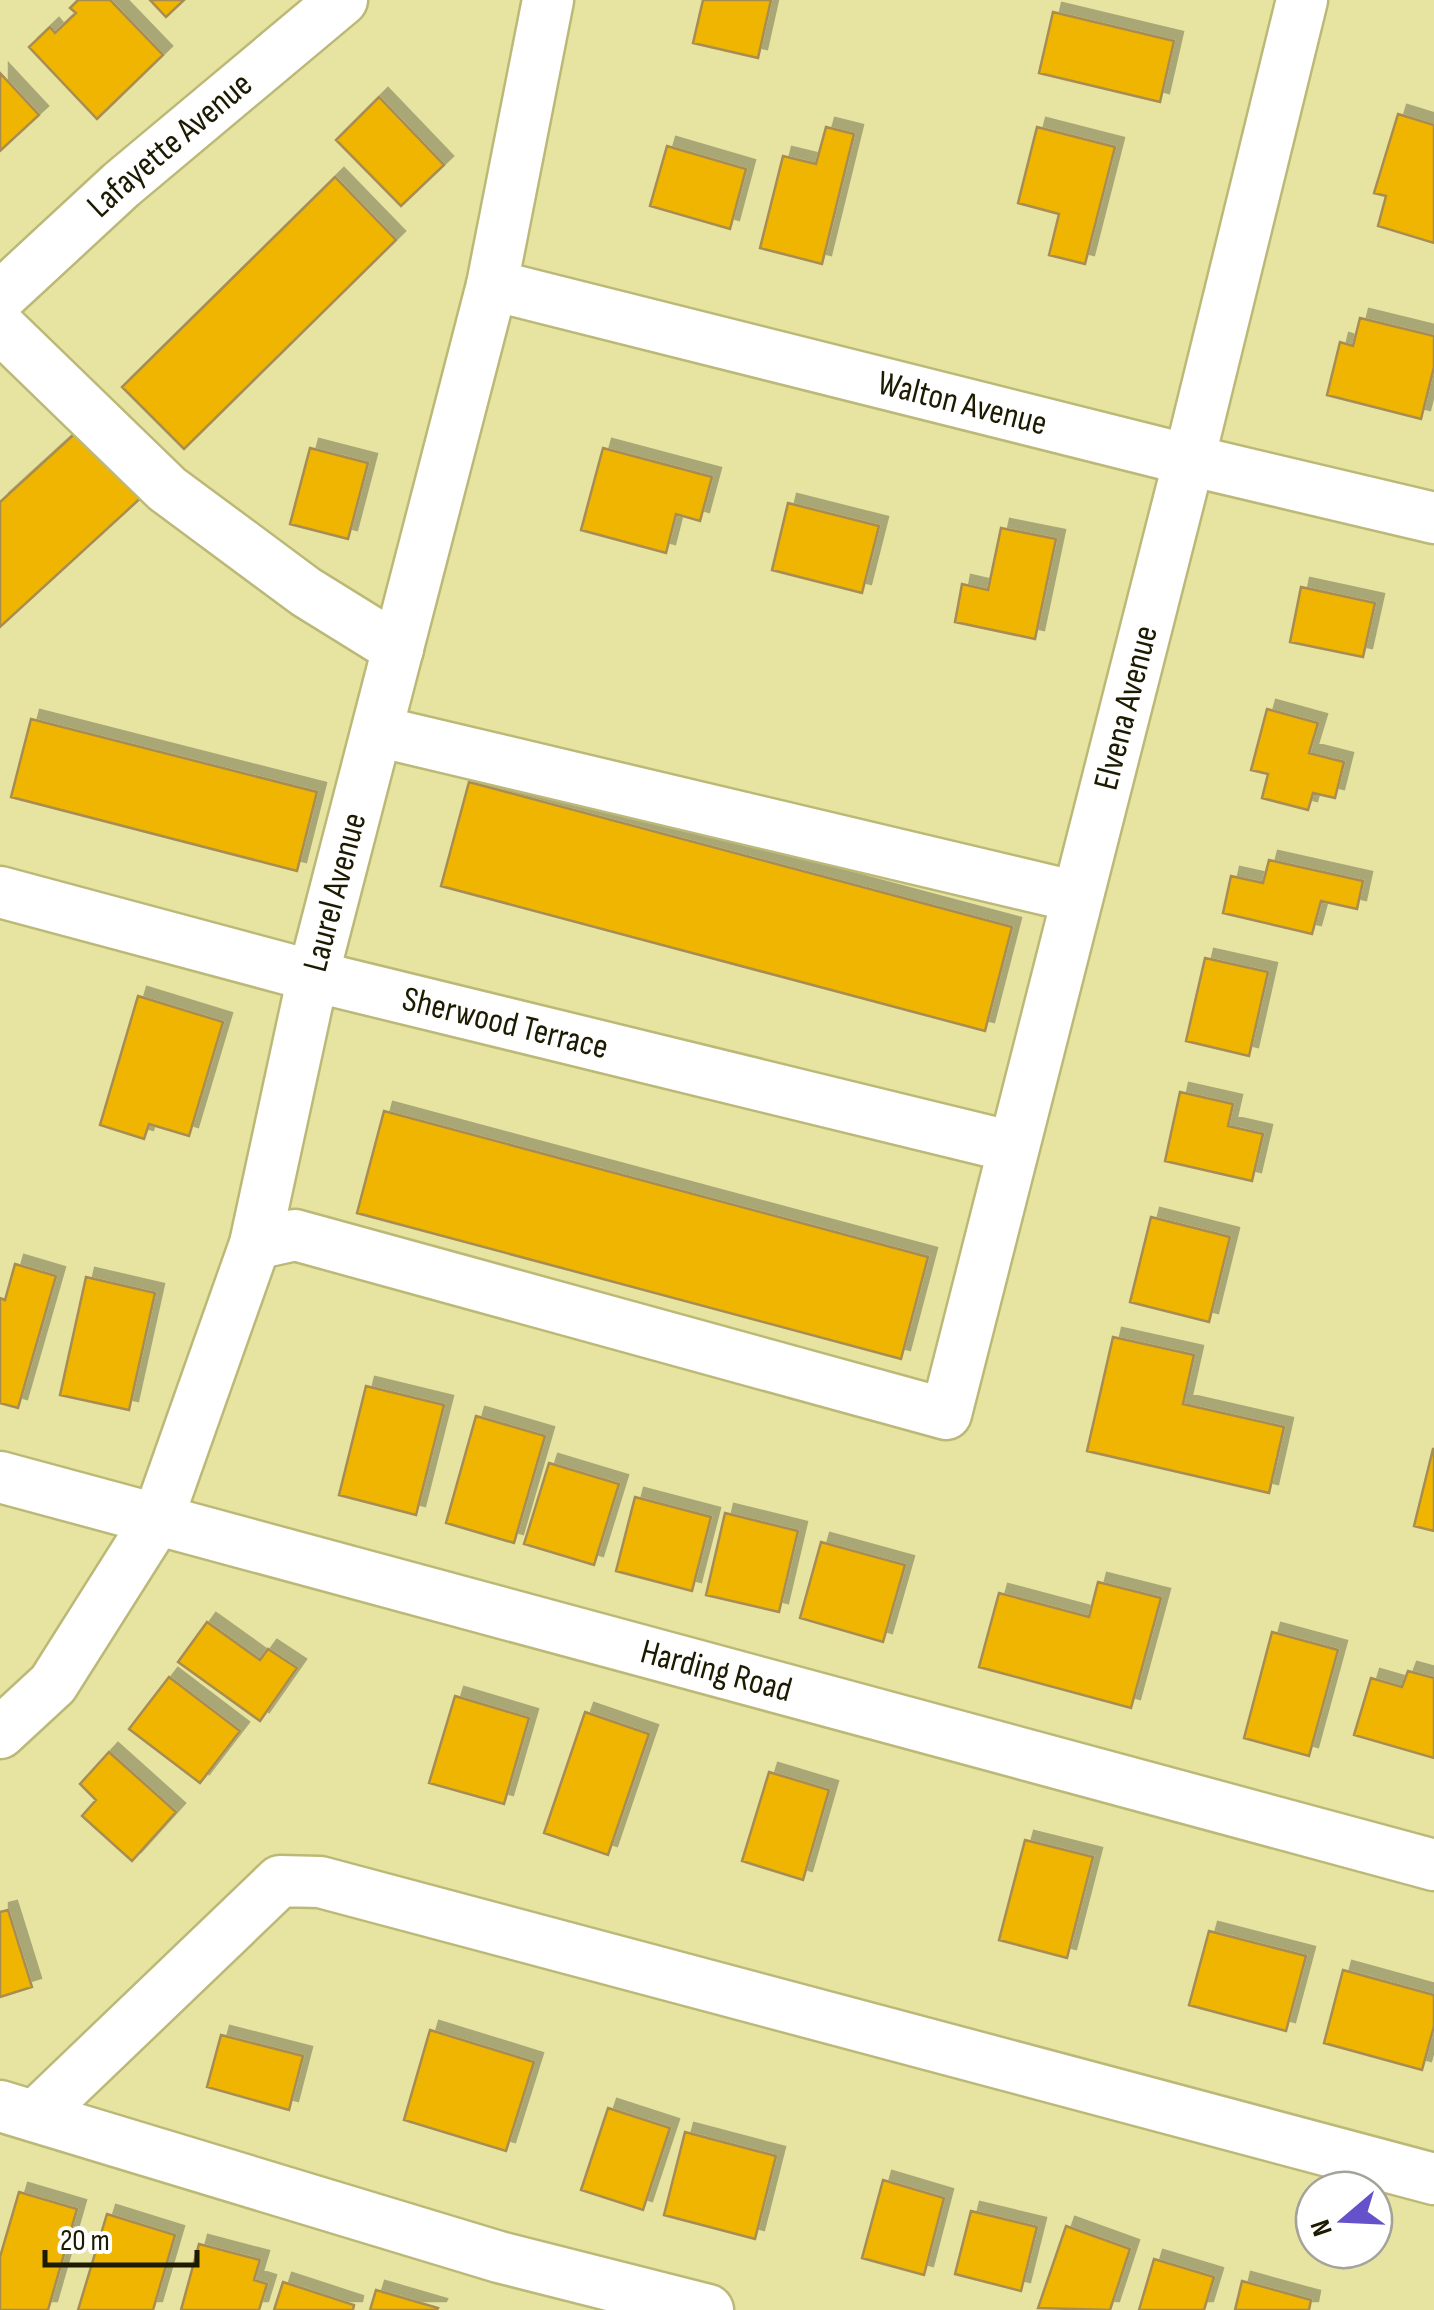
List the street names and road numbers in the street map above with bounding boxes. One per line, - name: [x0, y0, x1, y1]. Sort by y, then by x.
- street label: Lafayette Avenue: [78, 63, 261, 227]
- street label: Walton Avenue: [873, 361, 1052, 445]
- street label: Elvena Avenue: [1084, 621, 1167, 794]
- street label: Laurel Avenue: [294, 808, 376, 976]
- street label: Sherwood Terrace: [398, 977, 613, 1069]
- street label: Harding Road: [636, 1630, 797, 1712]

